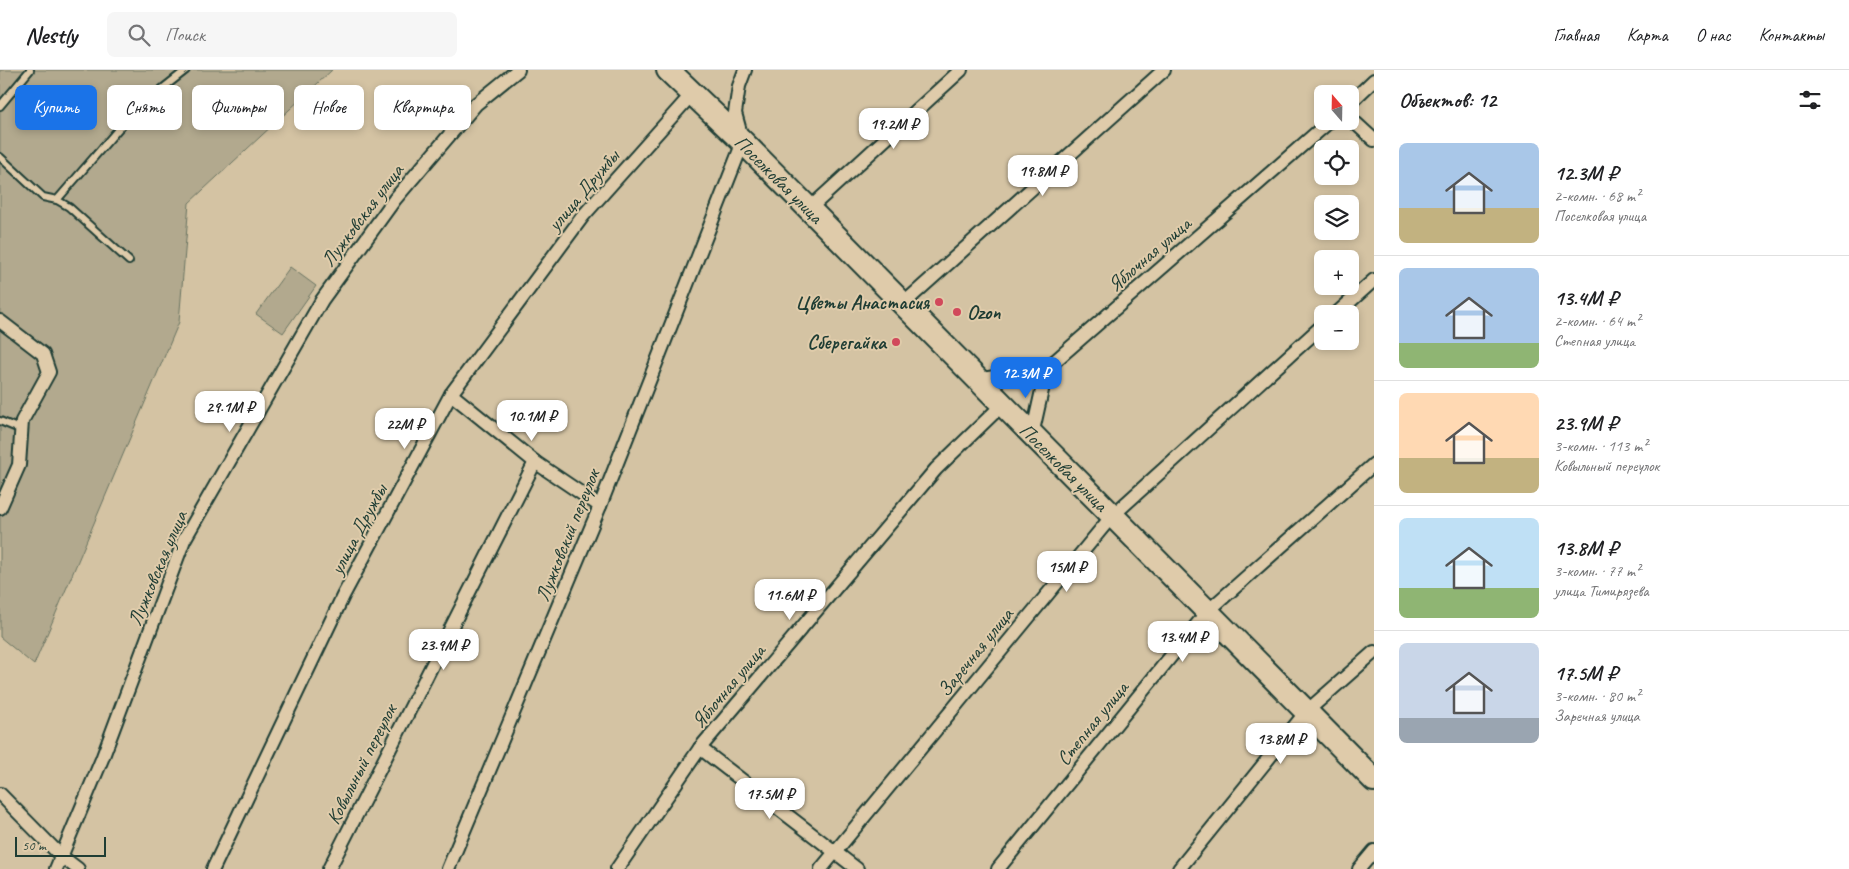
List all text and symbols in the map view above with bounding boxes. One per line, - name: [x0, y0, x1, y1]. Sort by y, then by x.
- search box: [107, 12, 457, 57]
- text: Nestly: [25, 20, 77, 50]
- icon: search: [125, 21, 153, 49]
- text: Поиск: [165, 23, 205, 47]
- text: Главная: [1554, 24, 1599, 46]
- text: Карта: [1627, 24, 1668, 46]
- text: О нас: [1696, 24, 1731, 46]
- text: Контакты: [1759, 24, 1824, 46]
- chip: Купить: [15, 85, 97, 130]
- chip: Снять: [107, 85, 182, 130]
- chip: Фильтры: [192, 85, 284, 130]
- chip: Новое: [294, 85, 364, 130]
- chip: Квартира: [374, 85, 471, 130]
- north arrow: [1314, 85, 1359, 130]
- map controls: [1314, 85, 1359, 350]
- icon: filters: [1796, 86, 1824, 114]
- text: Объектов: 12: [1399, 87, 1496, 113]
- pin: 19.2M ₽: [848, 108, 940, 150]
- text: 19.2M ₽: [870, 114, 918, 134]
- street label: Поселковая улица: [729, 130, 830, 230]
- button: locate: [1314, 140, 1359, 185]
- street label: улица Дружбы: [541, 143, 626, 237]
- pin: 19.8M ₽: [997, 154, 1089, 197]
- street label: Лужковская улица: [316, 158, 410, 272]
- text: 12.3M ₽: [1554, 160, 1618, 186]
- text: 19.8M ₽: [1019, 161, 1067, 181]
- icon: home: [1439, 163, 1499, 223]
- text: 2-комн. · 68 m²: [1554, 186, 1640, 206]
- button: layers: [1314, 195, 1359, 240]
- text: Поселковая улица: [1554, 206, 1646, 226]
- street label: Яблочная улица: [1103, 210, 1197, 297]
- button: +: [1314, 250, 1359, 295]
- text: 13.4M ₽: [1554, 285, 1618, 311]
- icon: home: [1439, 288, 1499, 348]
- place label: Цветы Анастасия: [795, 290, 931, 315]
- marker: Цветы Анастасия: [933, 296, 945, 308]
- place label: Ozon: [967, 300, 1001, 325]
- button: −: [1314, 305, 1359, 350]
- marker: Ozon: [951, 306, 963, 318]
- text: 2-комн. · 64 m²: [1554, 311, 1640, 331]
- place label: Сберегайка: [807, 330, 888, 355]
- text: Степная улица: [1554, 331, 1635, 351]
- marker: Сберегайка: [890, 336, 902, 348]
- pin: 12.3M ₽: [980, 356, 1072, 399]
- text: 12.3M ₽: [1002, 363, 1050, 383]
- pin: 29.1M ₽: [184, 390, 276, 433]
- text: 29.1M ₽: [206, 397, 254, 417]
- pin: 10.1M ₽: [486, 400, 578, 442]
- text: 10.1M ₽: [508, 406, 556, 426]
- pin: 22M ₽: [370, 408, 440, 450]
- text: 23.9M ₽: [1554, 410, 1618, 436]
- icon: home: [1439, 413, 1499, 473]
- text: 22M ₽: [386, 414, 424, 434]
- street label: Поселковая улица: [1014, 418, 1115, 518]
- text: 3-комн. · 113 m²: [1554, 436, 1647, 456]
- text: Ковыльный переулок: [1554, 456, 1659, 476]
- street label: Лужковский переулок: [530, 464, 606, 605]
- street label: улица Дружбы: [324, 478, 393, 580]
- street label: Лужковская улица: [122, 506, 193, 629]
- text: 13.8M ₽: [1554, 535, 1618, 561]
- icon: home: [1439, 538, 1499, 598]
- pin: 15M ₽: [1032, 550, 1102, 593]
- text: 15M ₽: [1048, 557, 1086, 577]
- text: 3-комн. · 77 m²: [1554, 561, 1640, 581]
- pin: 11.6M ₽: [744, 578, 836, 621]
- text: улица Тимирязева: [1554, 581, 1649, 601]
- text: 11.6M ₽: [766, 585, 814, 605]
- street label: Заречная улица: [932, 602, 1020, 702]
- pin: 13.4M ₽: [1137, 620, 1229, 663]
- text: 13.4M ₽: [1159, 627, 1207, 647]
- pin: 23.9M ₽: [398, 628, 490, 671]
- text: 23.9M ₽: [420, 635, 468, 655]
- street label: Яблочная улица: [686, 638, 772, 733]
- text: 17.5M ₽: [1554, 660, 1617, 686]
- icon: home: [1439, 663, 1499, 723]
- street label: Степная улица: [1051, 675, 1135, 770]
- text: 3-комн. · 80 m²: [1554, 686, 1640, 706]
- street label: Ковыльный переулок: [320, 699, 403, 828]
- text: Заречная улица: [1554, 706, 1640, 726]
- pin: 13.8M ₽: [1235, 722, 1327, 765]
- text: 13.8M ₽: [1257, 729, 1305, 749]
- pin: 17.5M ₽: [724, 778, 816, 820]
- text: 17.5M ₽: [746, 784, 794, 804]
- scale bar: [15, 834, 106, 857]
- text: 50 m: [22, 837, 46, 854]

